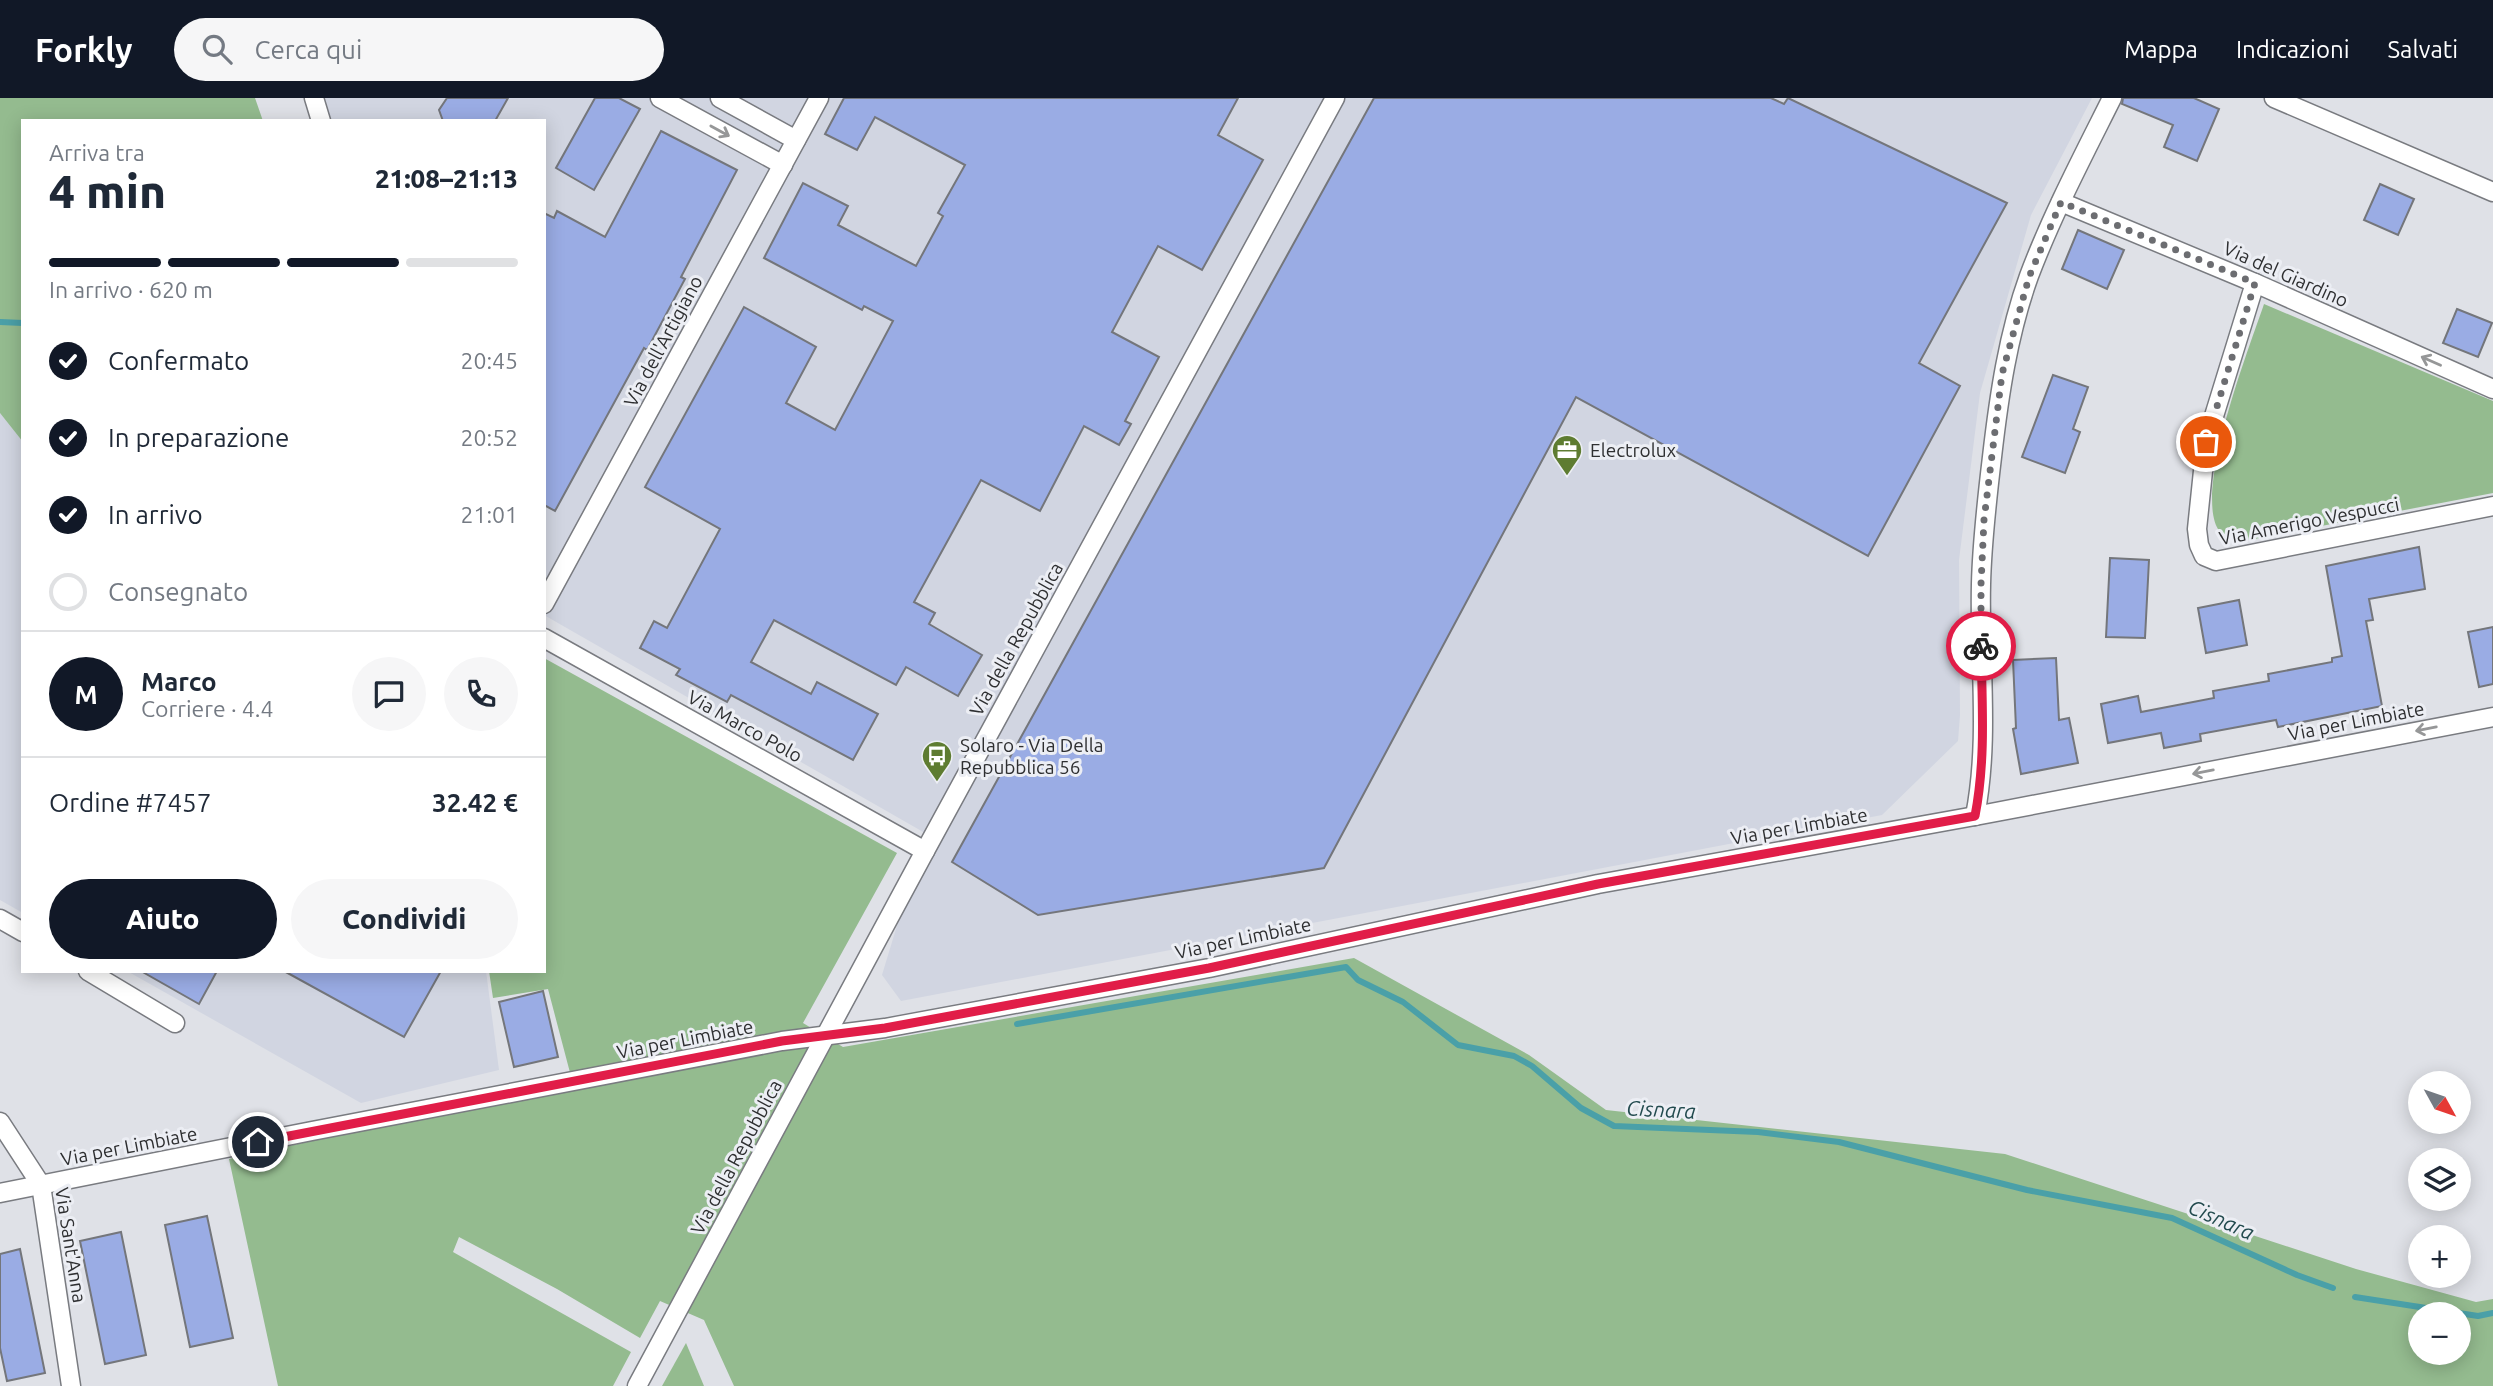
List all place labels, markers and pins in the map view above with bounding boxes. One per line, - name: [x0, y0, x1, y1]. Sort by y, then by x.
- pin: [2176, 412, 2236, 472]
- office icon: Electrolux: [1550, 433, 1584, 477]
- place label: Electrolux: [1590, 439, 1677, 461]
- place label: Solaro - Via Della Repubblica 56: [960, 734, 1103, 778]
- bus stop icon: Solaro - Via Della Repubblica 56: [920, 739, 954, 783]
- pin: [228, 1112, 288, 1172]

